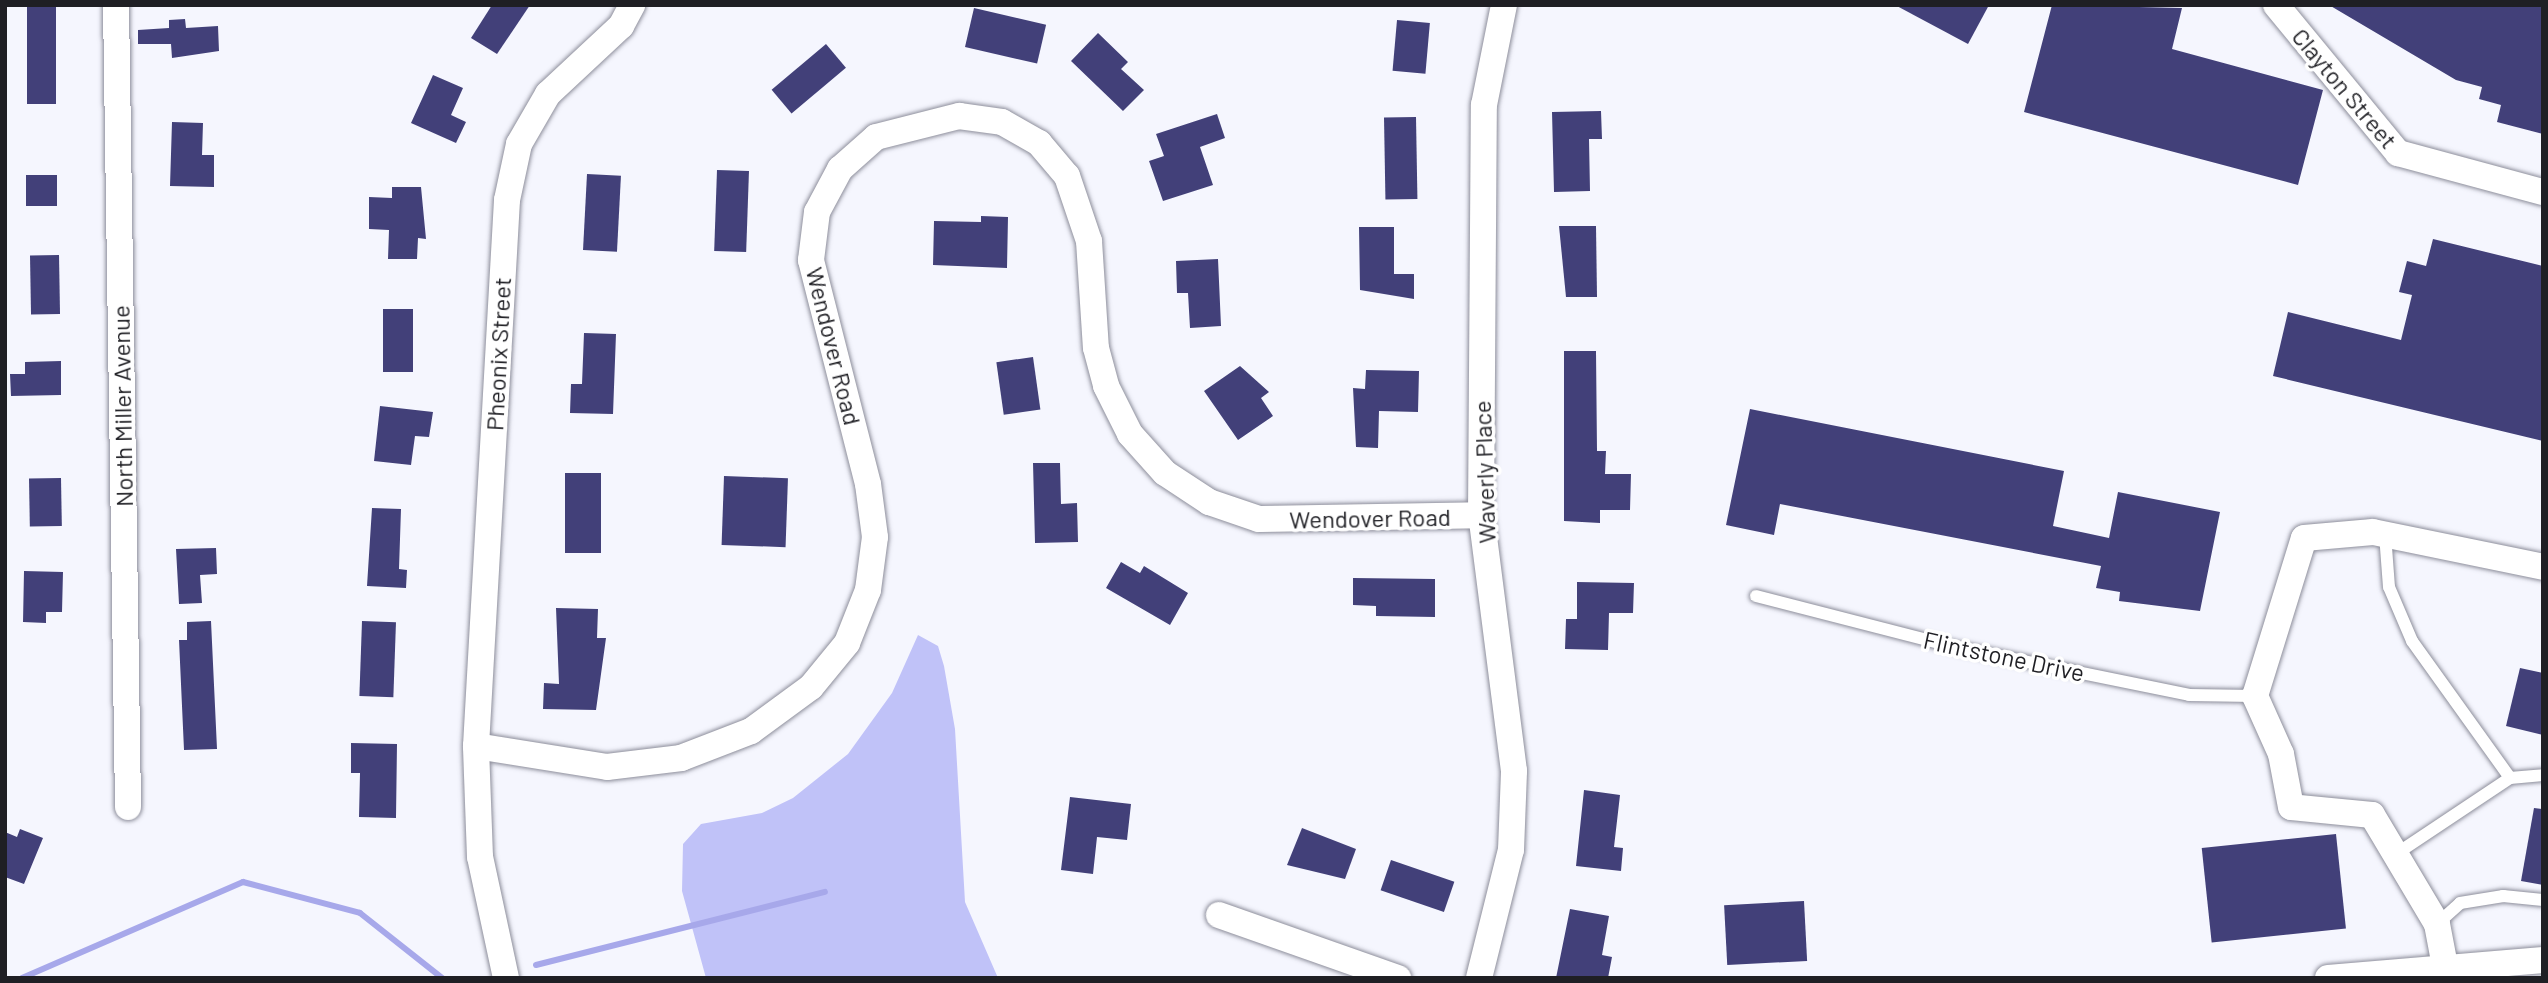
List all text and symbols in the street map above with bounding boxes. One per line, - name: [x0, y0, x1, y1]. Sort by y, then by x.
- street label: Clayton Street: [2286, 22, 2404, 154]
- street label: Wendover Road: [800, 264, 868, 428]
- street label: Pheonix Street: [480, 277, 516, 431]
- street label: North Miller Avenue: [106, 305, 138, 507]
- street label: Waverly Place: [1467, 400, 1501, 544]
- street label: Wendover Road: [1289, 502, 1451, 534]
- street label: Flintstone Drive: [1921, 625, 2087, 687]

